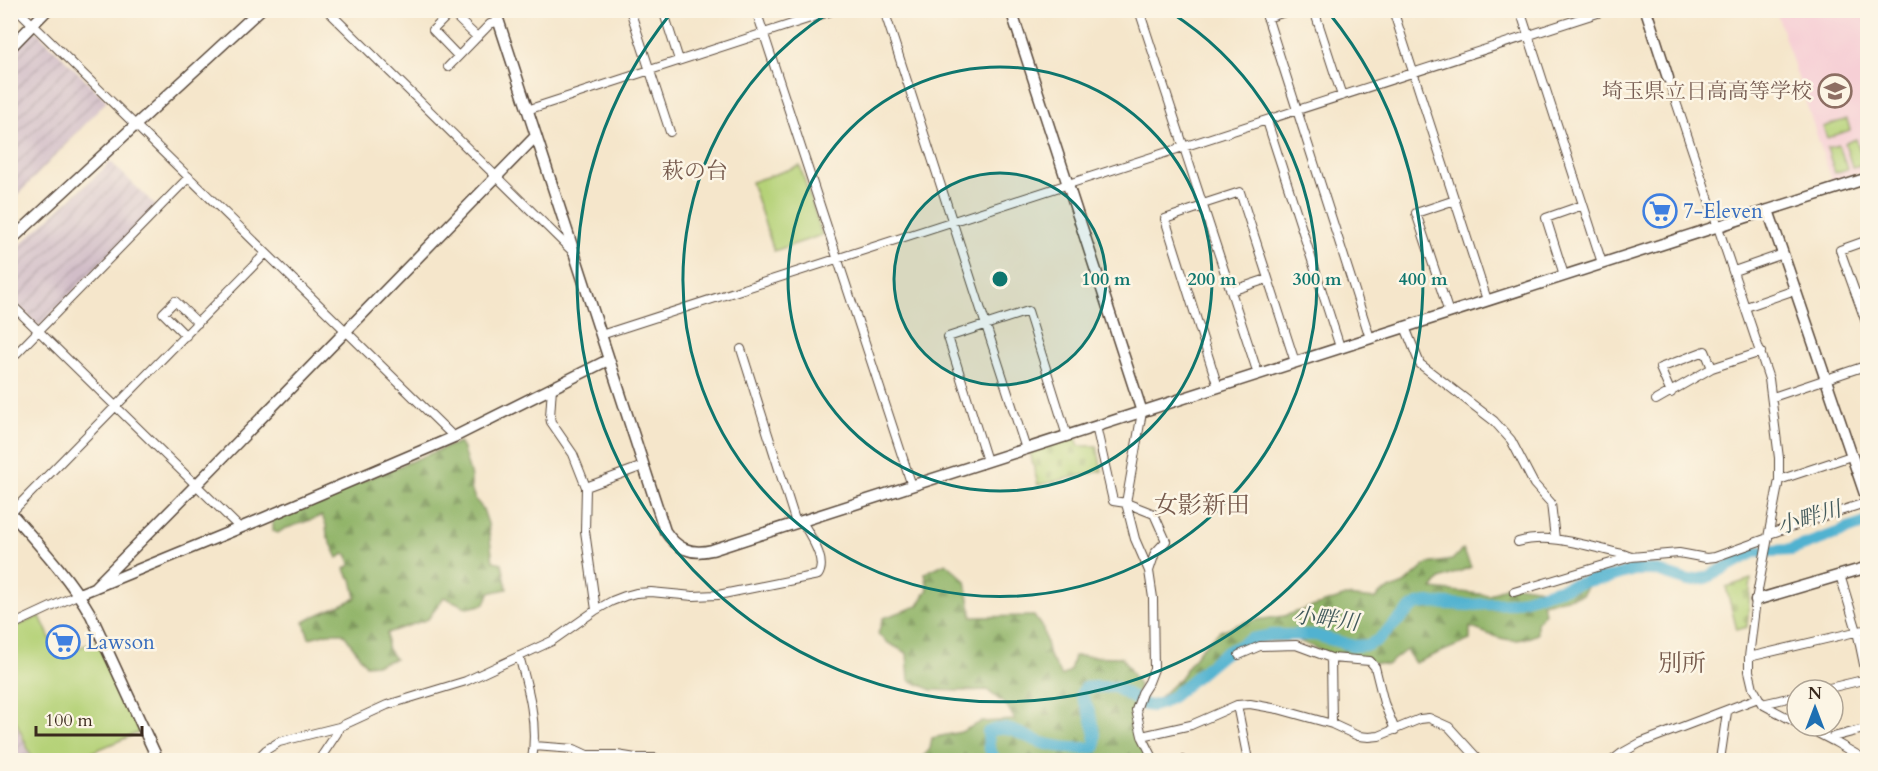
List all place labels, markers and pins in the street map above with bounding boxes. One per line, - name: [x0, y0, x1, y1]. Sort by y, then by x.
- school or university icon: 埼玉県立日高高等学校: [1817, 73, 1853, 109]
- place label: 埼玉県立日高高等学校: [1602, 77, 1812, 106]
- supermarket icon: 7-Eleven: [1642, 193, 1678, 229]
- place label: 7-Eleven: [1683, 197, 1763, 226]
- centre of rings: [990, 269, 1010, 289]
- supermarket icon: Lawson: [45, 624, 81, 660]
- place label: Lawson: [86, 628, 155, 657]

